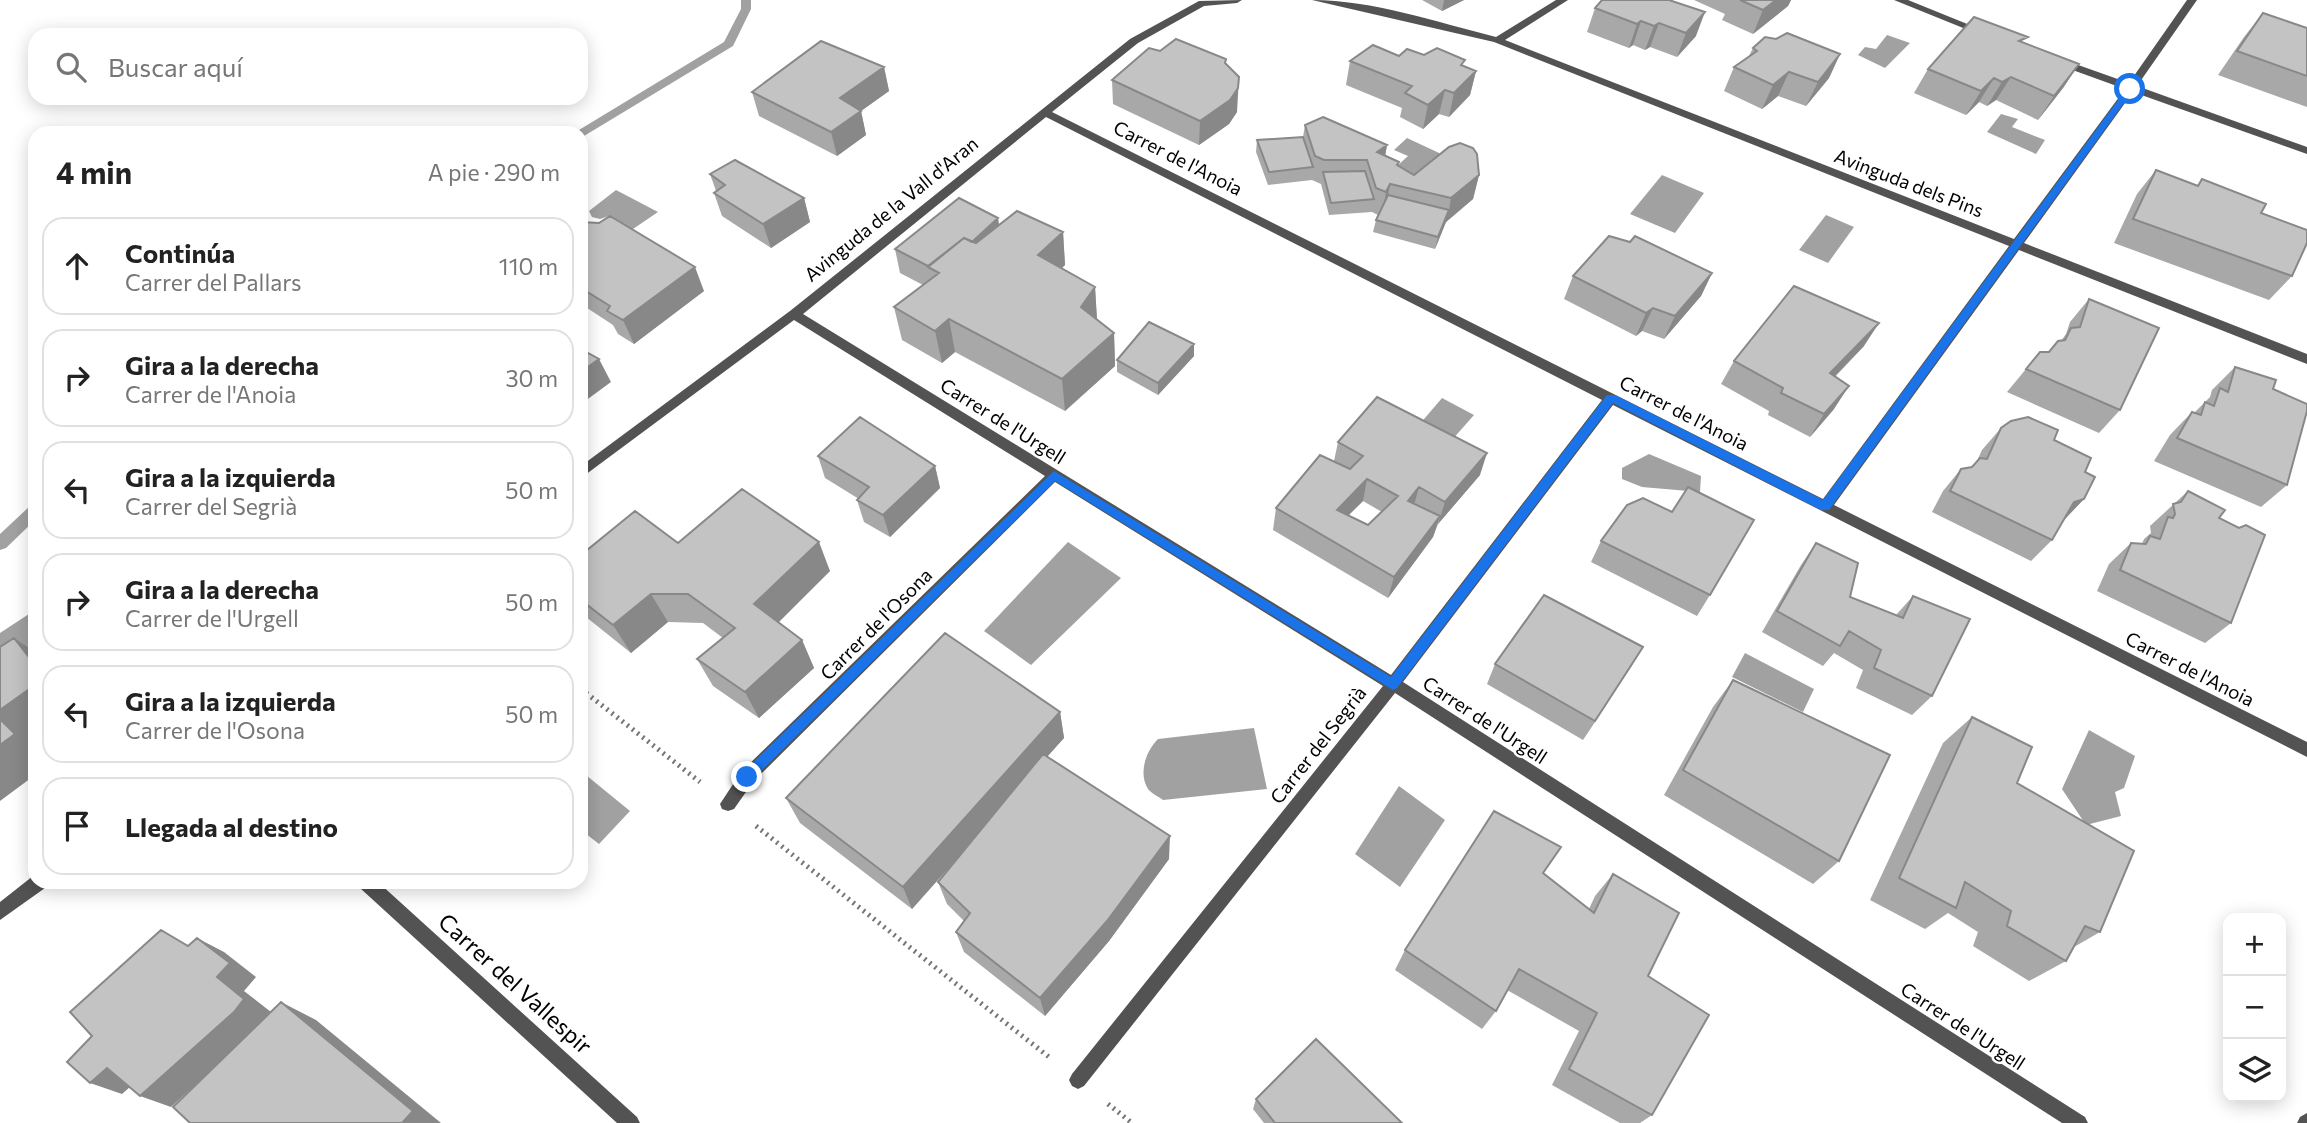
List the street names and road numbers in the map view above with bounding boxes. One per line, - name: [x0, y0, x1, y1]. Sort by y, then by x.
- street label: Carrer de l'Anoia: [1110, 115, 1246, 200]
- street label: Avinguda de la Vall d'Aran: [799, 131, 982, 286]
- street label: Avinguda dels Pins: [1831, 144, 1987, 222]
- street label: Carrer de l'Anoia: [1616, 370, 1752, 455]
- street label: Carrer de l'Urgell: [936, 373, 1070, 468]
- street label: Carrer de l'Osona: [815, 563, 936, 684]
- street label: Carrer de l'Anoia: [2122, 626, 2258, 711]
- street label: Carrer de l'Urgell: [1419, 671, 1552, 768]
- street label: Carrer del Segrià: [1265, 682, 1370, 808]
- street label: Carrer del Vallespir: [433, 907, 598, 1059]
- street label: Carrer de l'Urgell: [1897, 977, 2030, 1074]

